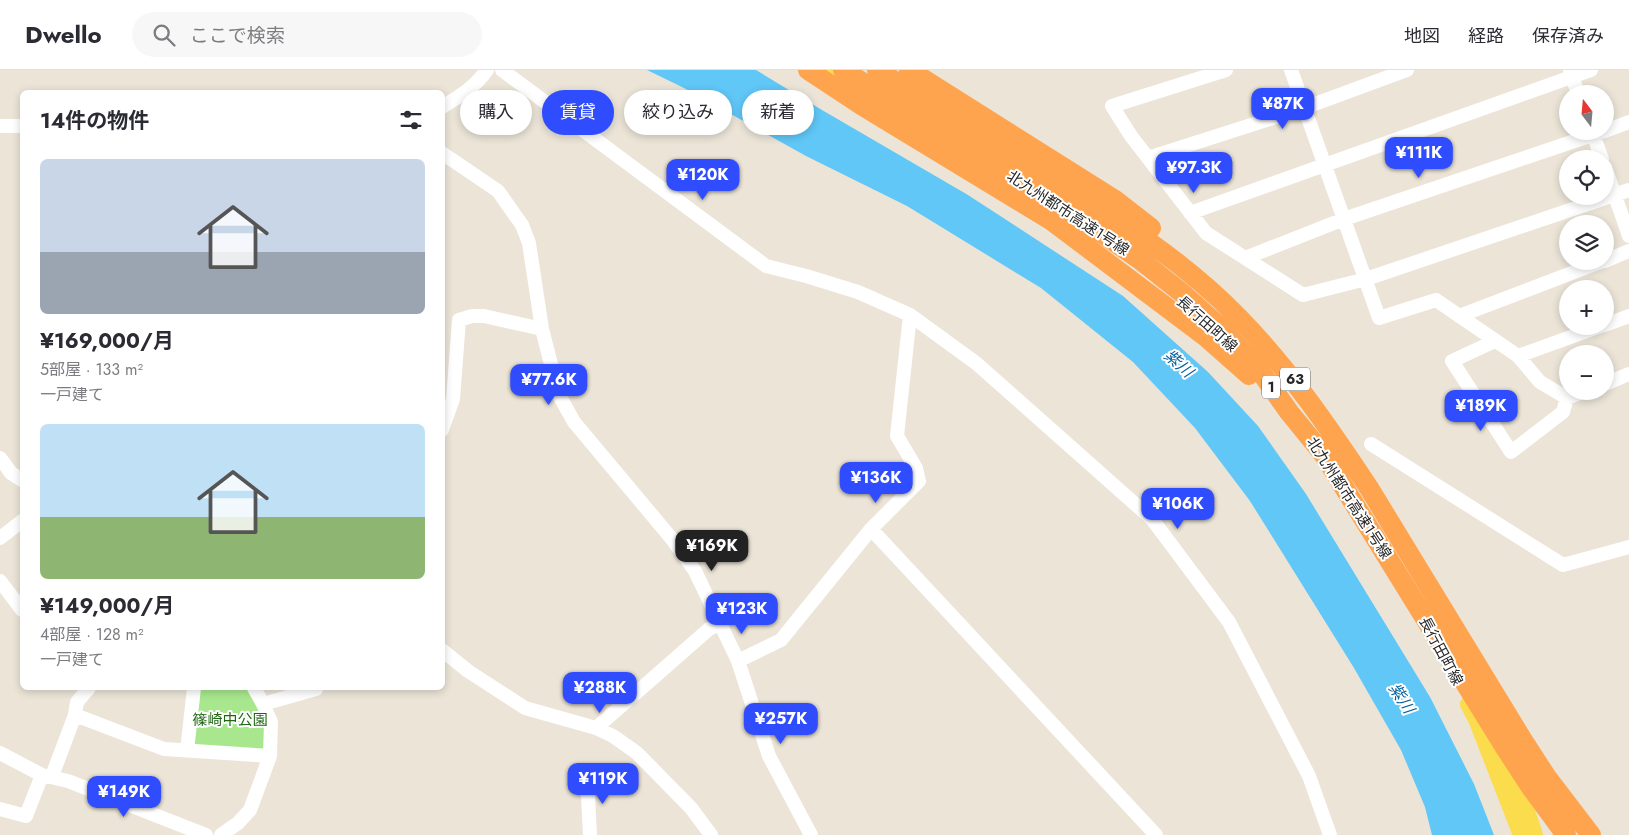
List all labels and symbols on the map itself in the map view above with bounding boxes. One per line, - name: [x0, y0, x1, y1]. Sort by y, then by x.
- north arrow: [1559, 85, 1614, 140]
- pin: ¥87K: [1253, 88, 1313, 130]
- pin: ¥111K: [1384, 136, 1454, 179]
- pin: ¥97.3K: [1153, 152, 1235, 194]
- pin: ¥120K: [668, 158, 738, 201]
- street label: 北九州都市高速1号線: [1003, 165, 1133, 261]
- street label: 長行田町線: [1172, 291, 1242, 357]
- water label: 紫川: [1159, 344, 1200, 384]
- pin: ¥77.6K: [508, 364, 590, 406]
- road number: 63: [1280, 368, 1310, 390]
- road number: 1: [1262, 376, 1280, 398]
- pin: ¥189K: [1446, 390, 1516, 432]
- street label: 北九州都市高速1号線: [1301, 433, 1397, 563]
- pin: ¥136K: [841, 462, 911, 504]
- pin: ¥106K: [1143, 488, 1213, 530]
- pin: ¥169K: [677, 530, 747, 572]
- pin: ¥123K: [707, 592, 777, 635]
- street label: 長行田町線: [1414, 613, 1468, 689]
- pin: ¥288K: [565, 672, 635, 714]
- water label: 紫川: [1383, 679, 1421, 720]
- pin: ¥257K: [746, 702, 816, 745]
- park label: 篠崎中公園: [192, 709, 268, 731]
- pin: ¥119K: [568, 762, 638, 805]
- pin: ¥149K: [89, 776, 159, 818]

